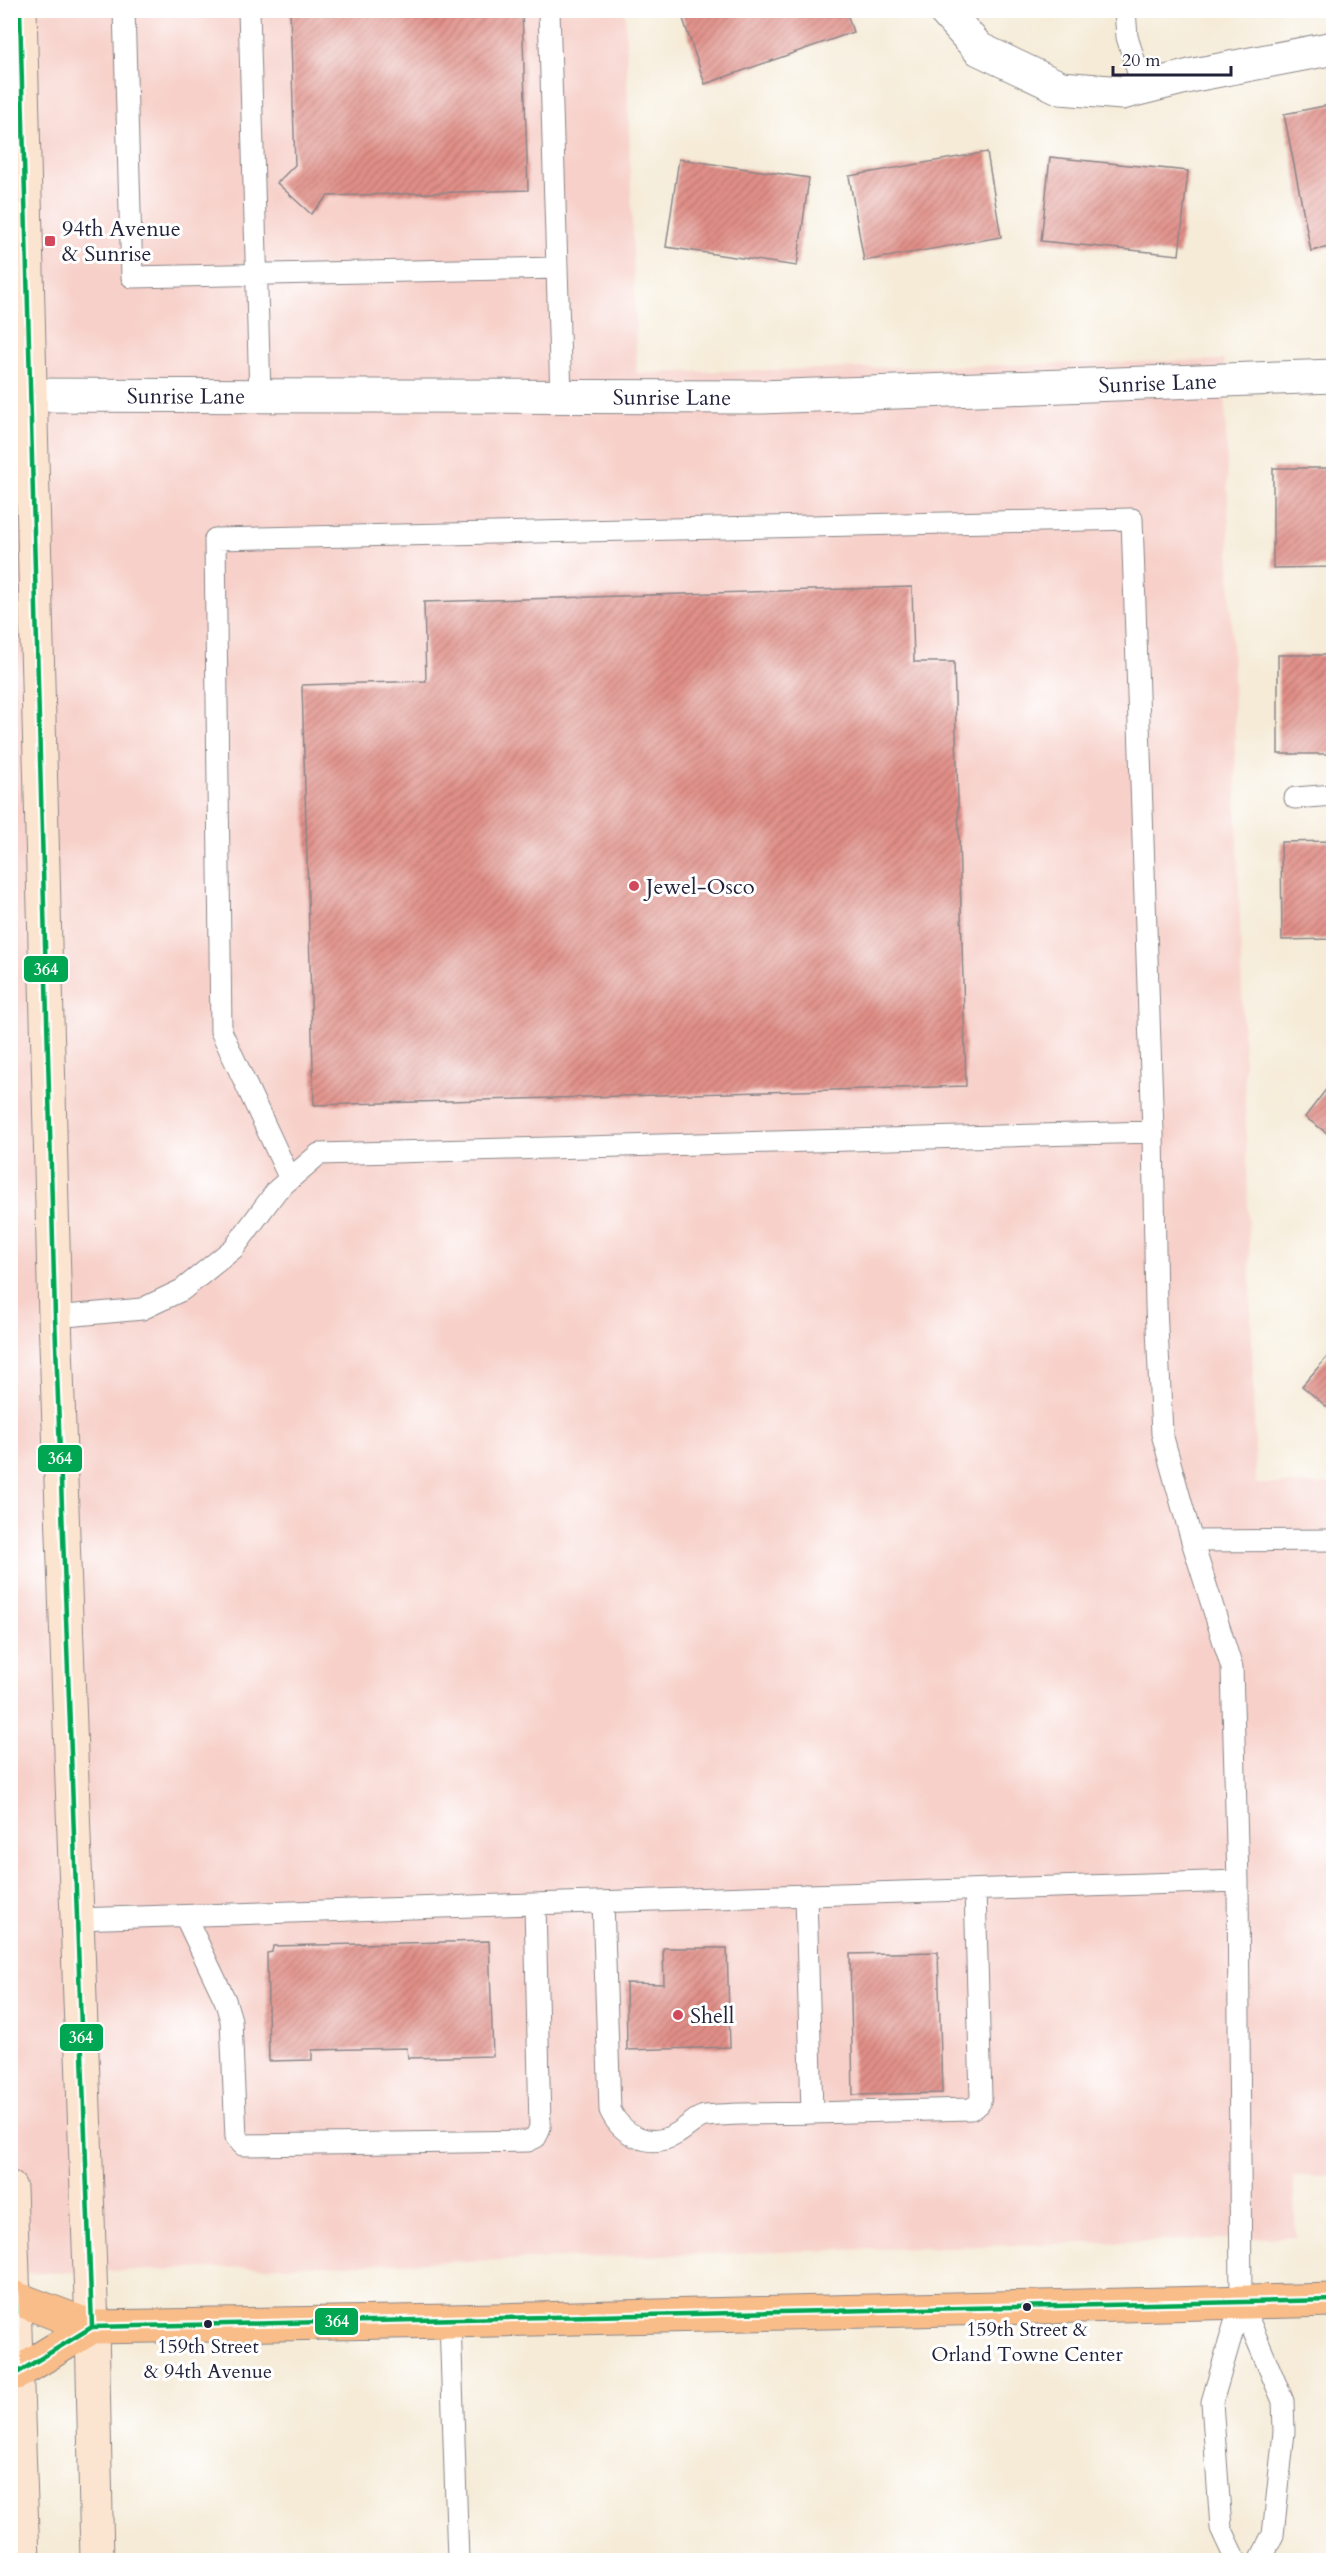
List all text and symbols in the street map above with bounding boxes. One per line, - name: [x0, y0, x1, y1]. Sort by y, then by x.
- scale bar: [1113, 39, 1232, 77]
- text: 20 m: [1122, 48, 1161, 73]
- place label: 94th Avenue & Sunrise: [62, 214, 181, 269]
- marker: 94th Avenue & Sunrise: [43, 234, 57, 248]
- street label: Sunrise Lane: [1098, 366, 1218, 401]
- street label: Sunrise Lane: [127, 381, 245, 412]
- street label: Sunrise Lane: [613, 383, 731, 413]
- place label: Jewel-Osco: [643, 872, 755, 902]
- marker: Jewel-Osco: [627, 879, 641, 893]
- line badge: 364: [23, 955, 69, 983]
- text: 364: [34, 959, 58, 981]
- line badge: 364: [37, 1444, 83, 1473]
- text: 364: [48, 1448, 72, 1470]
- place label: Shell: [690, 2001, 735, 2031]
- marker: Shell: [671, 2008, 685, 2022]
- line badge: 364: [59, 2023, 104, 2052]
- text: 364: [69, 2027, 93, 2049]
- marker: 159th Street & Orland Towne Center: [1021, 2301, 1033, 2313]
- line badge: 364: [314, 2307, 359, 2336]
- text: 364: [325, 2311, 349, 2333]
- place label: 159th Street & Orland Towne Center: [931, 2316, 1123, 2368]
- marker: 159th Street & 94th Avenue: [202, 2318, 214, 2330]
- place label: 159th Street & 94th Avenue: [144, 2333, 272, 2385]

